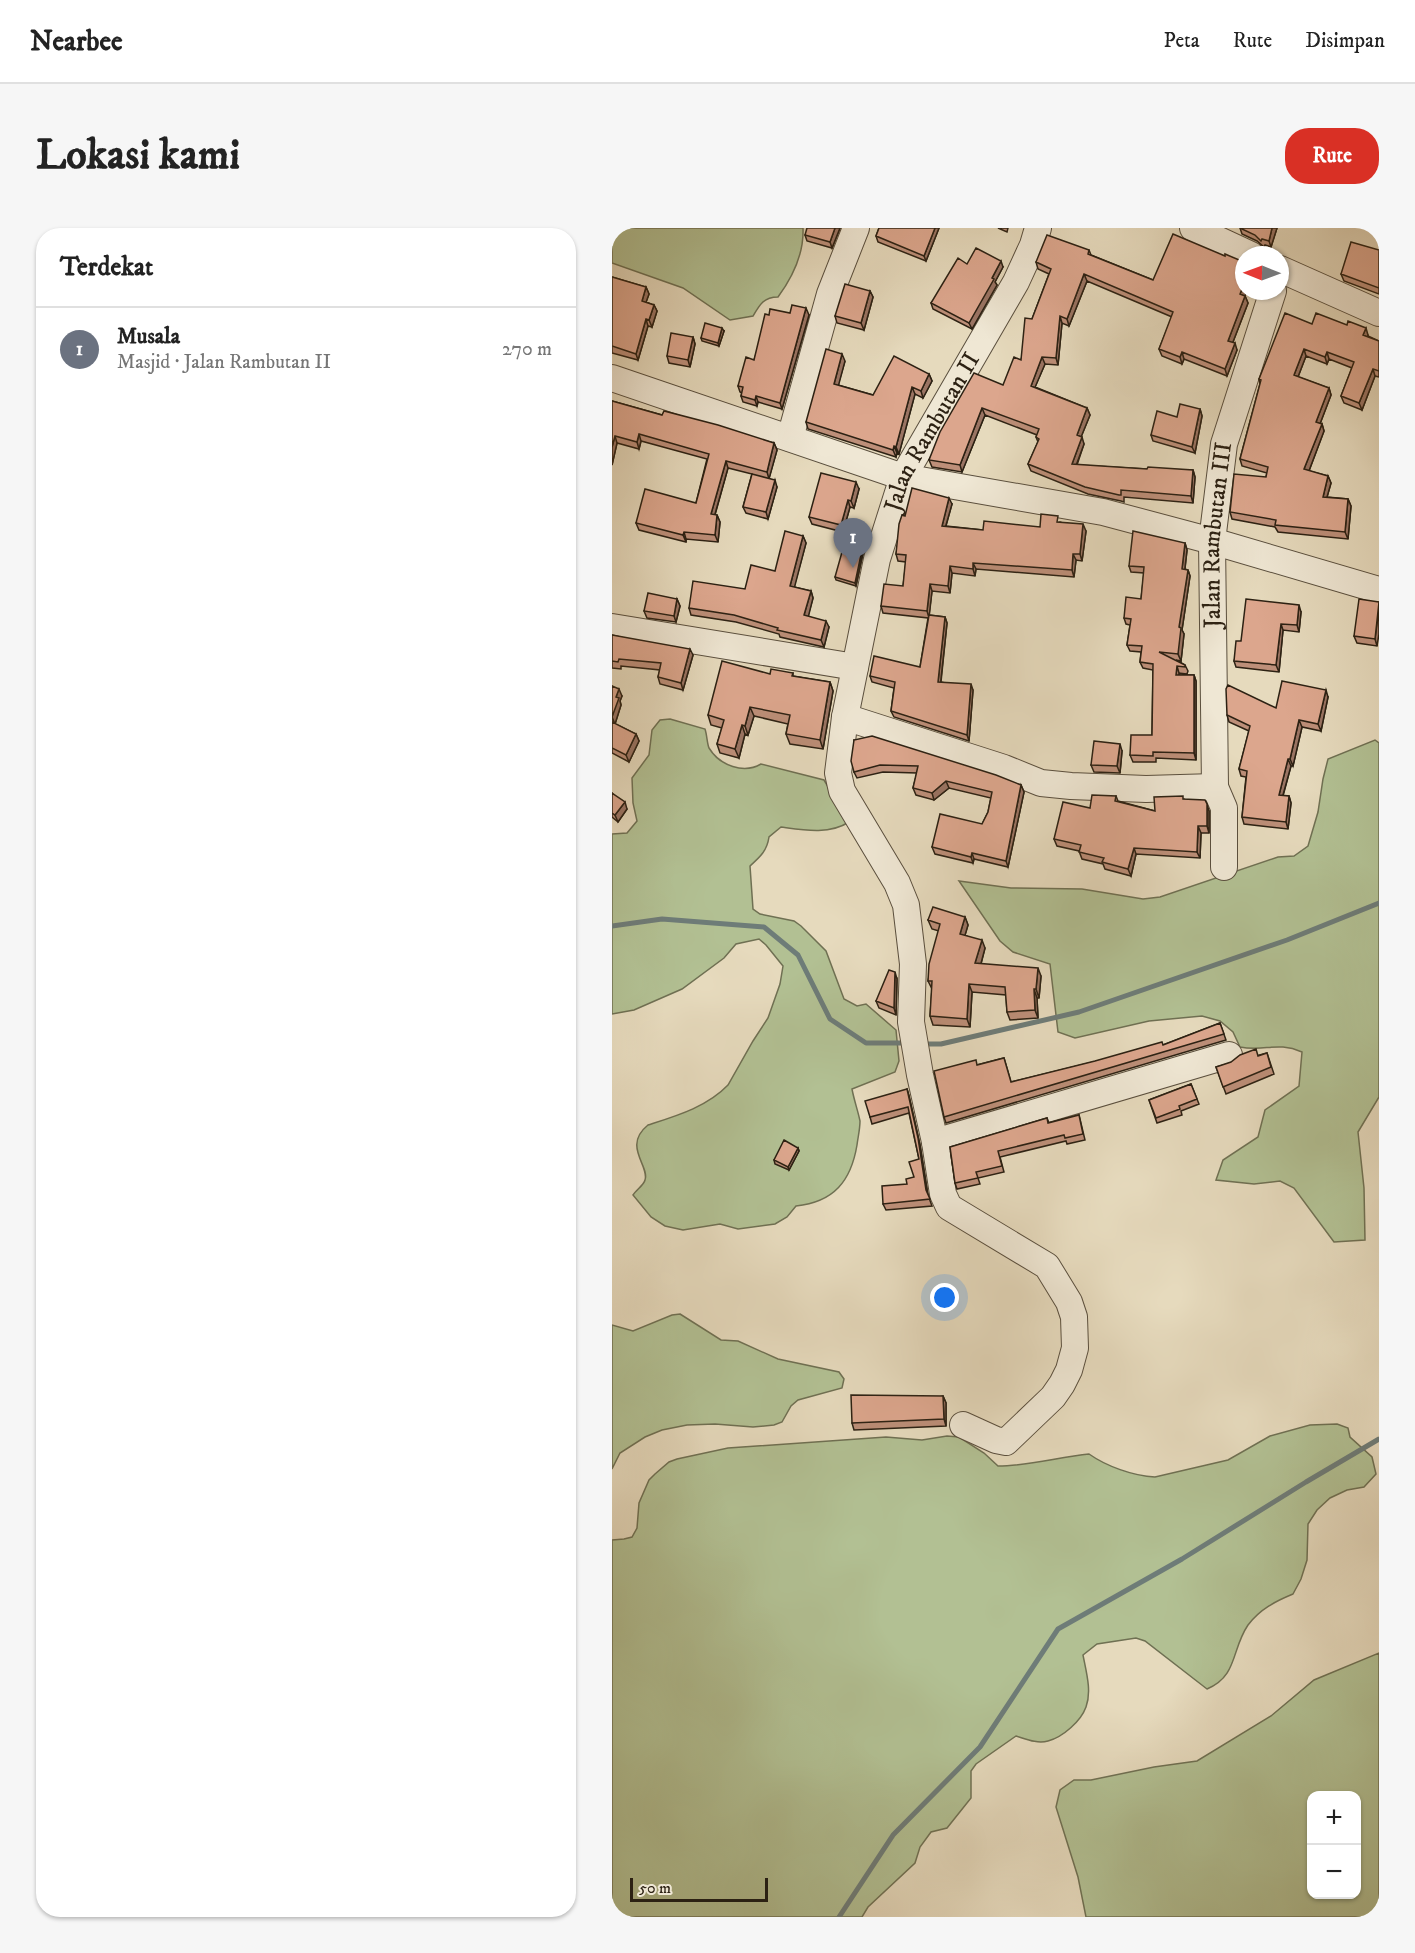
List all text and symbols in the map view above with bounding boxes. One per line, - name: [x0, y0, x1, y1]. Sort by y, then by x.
- text: Nearbee: [30, 24, 123, 59]
- text: Peta: [1164, 28, 1200, 54]
- text: Rute: [1233, 28, 1272, 54]
- text: Disimpan: [1305, 28, 1385, 54]
- button: Rute: [1285, 128, 1379, 184]
- text: Lokasi kami: [36, 130, 240, 182]
- north arrow: [1235, 246, 1289, 300]
- text: Terdekat: [60, 251, 153, 284]
- text: Musala: [117, 323, 180, 350]
- text: 1: [76, 337, 83, 362]
- text: 270 m: [502, 337, 552, 362]
- street label: Jalan Rambutan II: [877, 347, 987, 517]
- text: Masjid · Jalan Rambutan II: [117, 350, 331, 375]
- street label: Jalan Rambutan III: [1196, 440, 1239, 630]
- pin: 1: [834, 518, 872, 568]
- your location: [930, 1283, 959, 1312]
- map controls: [1307, 1791, 1361, 1899]
- button: +: [1307, 1791, 1361, 1845]
- button: −: [1307, 1845, 1361, 1899]
- scale bar: [630, 1875, 768, 1902]
- text: 50 m: [639, 1878, 671, 1898]

